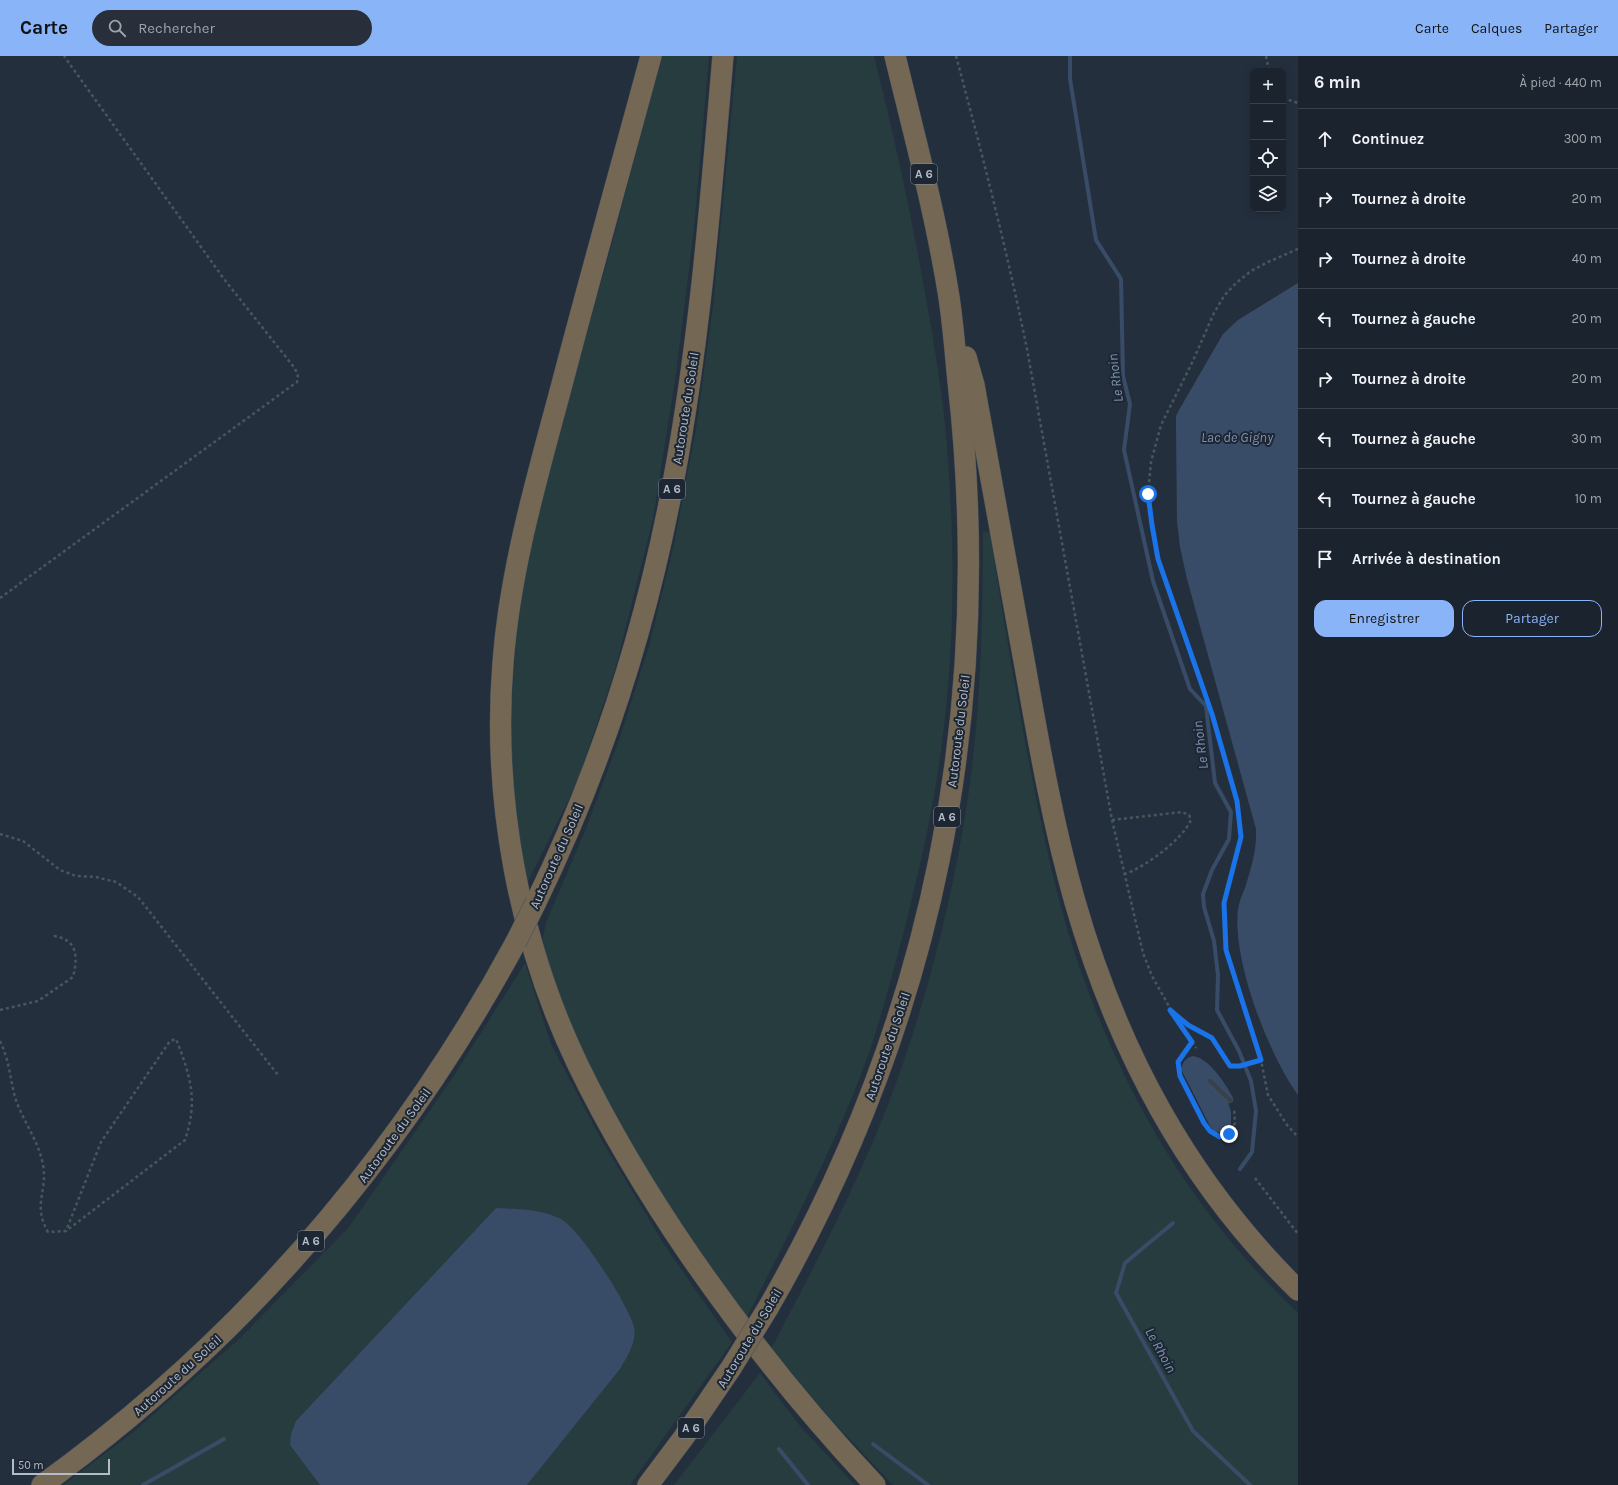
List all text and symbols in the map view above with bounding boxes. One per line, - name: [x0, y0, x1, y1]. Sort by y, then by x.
- search box: [92, 10, 372, 46]
- text: Carte: [20, 17, 68, 39]
- icon: search: [106, 17, 128, 39]
- text: Rechercher: [138, 19, 215, 37]
- text: Carte: [1415, 20, 1449, 37]
- text: Calques: [1471, 20, 1522, 37]
- text: Partager: [1544, 20, 1598, 37]
- map controls: [1250, 68, 1286, 212]
- button: +: [1250, 68, 1286, 104]
- text: 6 min: [1314, 72, 1361, 92]
- text: À pied · 440 m: [1520, 75, 1602, 90]
- button: −: [1250, 104, 1286, 140]
- icon: ahead: [1314, 128, 1336, 150]
- text: Continuez: [1352, 130, 1424, 148]
- text: 300 m: [1564, 131, 1602, 146]
- button: locate: [1250, 140, 1286, 176]
- road number: A 6: [911, 164, 937, 184]
- button: layers: [1250, 176, 1286, 212]
- icon: right: [1314, 188, 1336, 210]
- text: Tournez à droite: [1352, 190, 1466, 208]
- text: 20 m: [1572, 191, 1602, 206]
- icon: right: [1314, 248, 1336, 270]
- text: Tournez à droite: [1352, 250, 1466, 268]
- text: 40 m: [1572, 251, 1602, 266]
- icon: left: [1314, 308, 1336, 330]
- text: Tournez à gauche: [1352, 310, 1476, 328]
- text: 20 m: [1572, 311, 1602, 326]
- street label: Autoroute du Soleil: [669, 351, 702, 465]
- water label: Le Rhoin: [1104, 353, 1127, 403]
- icon: right: [1314, 368, 1336, 390]
- text: Tournez à droite: [1352, 370, 1466, 388]
- text: 20 m: [1572, 371, 1602, 386]
- icon: left: [1314, 428, 1336, 450]
- water label: Lac de Gigny: [1201, 429, 1274, 446]
- text: Tournez à gauche: [1352, 430, 1476, 448]
- text: 30 m: [1571, 431, 1602, 446]
- road number: A 6: [659, 479, 685, 499]
- route start: [1139, 485, 1157, 503]
- icon: left: [1314, 488, 1336, 510]
- text: Tournez à gauche: [1352, 490, 1476, 508]
- text: 10 m: [1575, 491, 1602, 506]
- icon: arrive: [1314, 548, 1336, 570]
- text: Arrivée à destination: [1352, 550, 1501, 568]
- button: Enregistrer: [1314, 600, 1454, 637]
- button: Partager: [1462, 600, 1602, 637]
- street label: Autoroute du Soleil: [944, 674, 973, 788]
- water label: Le Rhoin: [1189, 720, 1212, 770]
- street label: Autoroute du Soleil: [527, 801, 586, 911]
- road number: A 6: [934, 807, 960, 827]
- street label: Autoroute du Soleil: [862, 990, 913, 1102]
- street label: Autoroute du Soleil: [355, 1085, 434, 1185]
- route end: [1220, 1125, 1238, 1143]
- road number: A 6: [298, 1231, 324, 1251]
- street label: Autoroute du Soleil: [714, 1286, 785, 1391]
- water label: Le Rhoin: [1141, 1325, 1180, 1376]
- street label: Autoroute du Soleil: [130, 1332, 224, 1419]
- road number: A 6: [678, 1418, 704, 1438]
- scale bar: [12, 1457, 110, 1476]
- text: 50 m: [18, 1459, 44, 1472]

